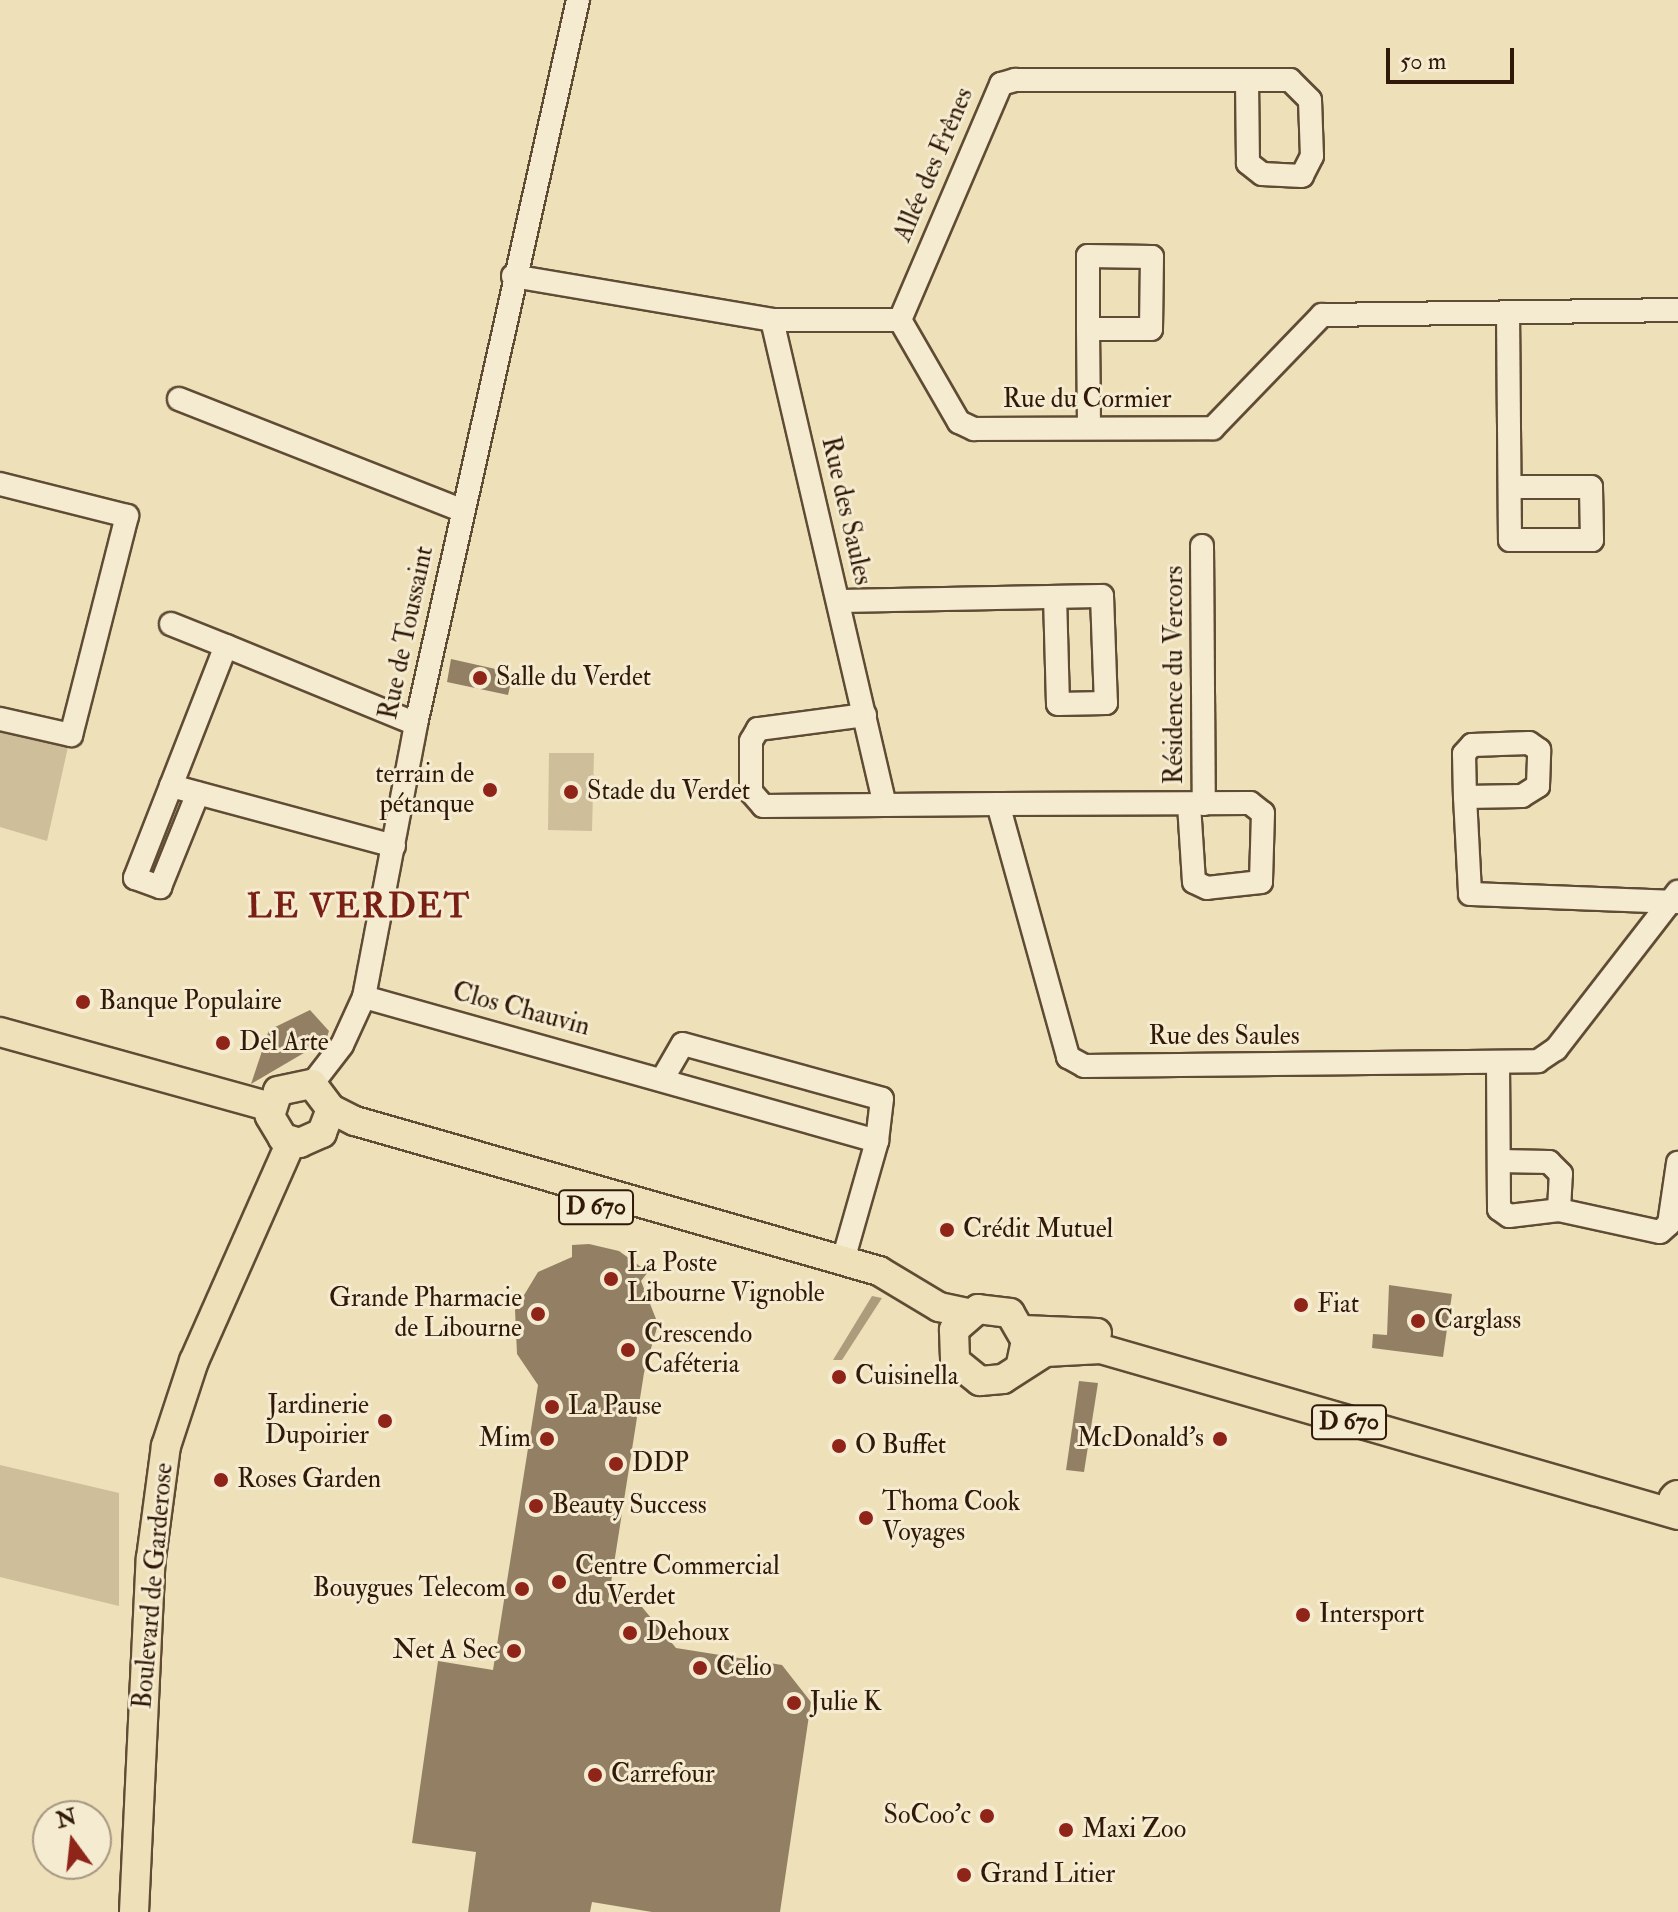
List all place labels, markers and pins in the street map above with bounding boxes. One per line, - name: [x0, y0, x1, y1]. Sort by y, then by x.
- place label: Salle du Verdet: [496, 662, 651, 694]
- marker: Salle du Verdet: [471, 669, 489, 687]
- place label: terrain de pétanque: [375, 759, 474, 820]
- place label: Stade du Verdet: [587, 776, 750, 808]
- marker: terrain de pétanque: [481, 781, 499, 799]
- marker: Stade du Verdet: [562, 783, 580, 801]
- place label: Banque Populaire: [99, 986, 282, 1018]
- marker: Banque Populaire: [74, 993, 92, 1011]
- place label: Del Arte: [239, 1027, 329, 1059]
- marker: Del Arte: [214, 1034, 232, 1052]
- place label: Crédit Mutuel: [963, 1214, 1113, 1246]
- marker: Crédit Mutuel: [938, 1221, 956, 1239]
- place label: La Poste Libourne Vignoble: [627, 1248, 825, 1310]
- marker: La Poste Libourne Vignoble: [602, 1270, 620, 1288]
- place label: Grande Pharmacie de Libourne: [329, 1283, 522, 1344]
- place label: Fiat: [1317, 1289, 1359, 1321]
- marker: Fiat: [1292, 1296, 1310, 1314]
- marker: Grande Pharmacie de Libourne: [529, 1305, 547, 1323]
- place label: Carglass: [1434, 1305, 1521, 1337]
- marker: Carglass: [1409, 1312, 1427, 1330]
- place label: Crescendo Caféteria: [644, 1319, 752, 1380]
- marker: Crescendo Caféteria: [619, 1341, 637, 1359]
- place label: Cuisinella: [855, 1361, 958, 1393]
- marker: Cuisinella: [830, 1368, 848, 1386]
- place label: Jardinerie Dupoirier: [265, 1390, 369, 1452]
- place label: La Pause: [568, 1391, 662, 1423]
- marker: La Pause: [543, 1398, 561, 1416]
- marker: Jardinerie Dupoirier: [376, 1412, 394, 1430]
- place label: Mim: [479, 1423, 531, 1455]
- place label: McDonald's: [1077, 1423, 1204, 1455]
- marker: Mim: [538, 1430, 556, 1448]
- place label: O Buffet: [855, 1430, 946, 1462]
- marker: McDonald's: [1211, 1430, 1229, 1448]
- marker: O Buffet: [830, 1437, 848, 1455]
- place label: DDP: [632, 1448, 689, 1480]
- marker: DDP: [607, 1455, 625, 1473]
- place label: Roses Garden: [237, 1464, 381, 1496]
- marker: Roses Garden: [212, 1471, 230, 1489]
- place label: Thoma Cook Voyages: [882, 1487, 1020, 1548]
- place label: Beauty Success: [552, 1490, 707, 1522]
- marker: Beauty Success: [527, 1497, 545, 1515]
- marker: Thoma Cook Voyages: [857, 1509, 875, 1527]
- place label: Centre Commercial du Verdet: [575, 1551, 780, 1612]
- place label: Bouygues Telecom: [313, 1573, 506, 1605]
- marker: Centre Commercial du Verdet: [550, 1573, 568, 1591]
- marker: Bouygues Telecom: [513, 1580, 531, 1598]
- place label: Intersport: [1319, 1599, 1424, 1631]
- marker: Intersport: [1294, 1606, 1312, 1624]
- place label: Dehoux: [646, 1617, 729, 1649]
- marker: Dehoux: [621, 1624, 639, 1642]
- place label: Net A Sec: [393, 1635, 498, 1667]
- marker: Net A Sec: [505, 1642, 523, 1660]
- place label: Celio: [716, 1652, 772, 1684]
- marker: Celio: [691, 1659, 709, 1677]
- place label: Julie K: [810, 1687, 881, 1719]
- marker: Julie K: [785, 1694, 803, 1712]
- place label: Carrefour: [611, 1759, 715, 1791]
- marker: Carrefour: [586, 1766, 604, 1784]
- place label: SoCoo'c: [884, 1800, 971, 1832]
- marker: SoCoo'c: [978, 1807, 996, 1825]
- place label: Maxi Zoo: [1082, 1814, 1186, 1846]
- marker: Maxi Zoo: [1057, 1821, 1075, 1839]
- place label: Grand Litier: [980, 1859, 1115, 1891]
- marker: Grand Litier: [955, 1866, 973, 1884]

